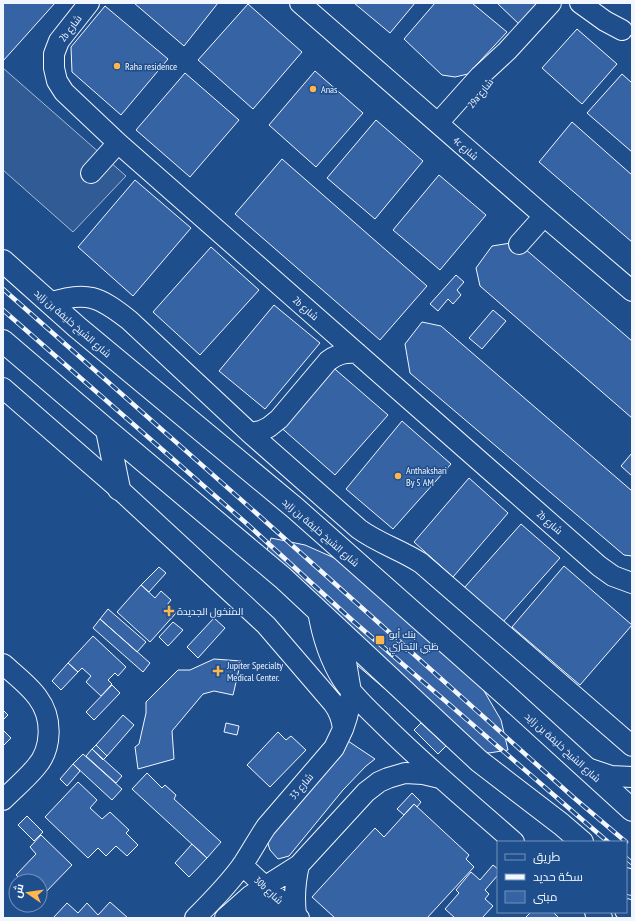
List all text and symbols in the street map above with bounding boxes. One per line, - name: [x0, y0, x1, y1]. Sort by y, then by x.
- street label: 2b شارع: [56, 12, 85, 44]
- place label: Raha residence: [125, 60, 177, 73]
- marker: Raha residence: [112, 61, 122, 71]
- street label: 29a شارع: [465, 76, 496, 111]
- place label: Anas: [321, 83, 338, 96]
- marker: Anas: [308, 84, 318, 94]
- street label: 4c شارع: [450, 134, 481, 163]
- street label: شارع الشيخ خليفة بن زايد: [31, 286, 114, 360]
- street label: 2b شارع: [290, 294, 321, 323]
- place label: Anthakshari By 5 AM: [406, 464, 447, 489]
- marker: Anthakshari By 5 AM: [393, 471, 403, 481]
- street label: شارع الشيخ خليفة بن زايد: [279, 495, 362, 569]
- street label: 2b شارع: [534, 508, 565, 537]
- place label: المنخول الجديدة: [177, 605, 243, 618]
- marker: المنخول الجديدة: [164, 606, 174, 616]
- place label: بنك أبو ظبي التجاري: [389, 628, 439, 654]
- marker: بنك أبو ظبي التجاري: [374, 634, 386, 646]
- place label: Jupiter Specialty Medical Center.: [226, 659, 283, 684]
- marker: Jupiter Specialty Medical Center.: [212, 665, 224, 677]
- street label: شارع الشيخ خليفة بن زايد: [522, 710, 603, 785]
- street label: شارع 33: [287, 770, 316, 802]
- legend: [497, 841, 627, 913]
- text: طريق: [533, 849, 561, 864]
- text: سكة حديد: [533, 869, 583, 884]
- north arrow: [8, 873, 48, 913]
- street label: 30b شارع: [251, 874, 286, 907]
- text: ش: [10, 882, 27, 899]
- text: مبنى: [533, 889, 558, 904]

